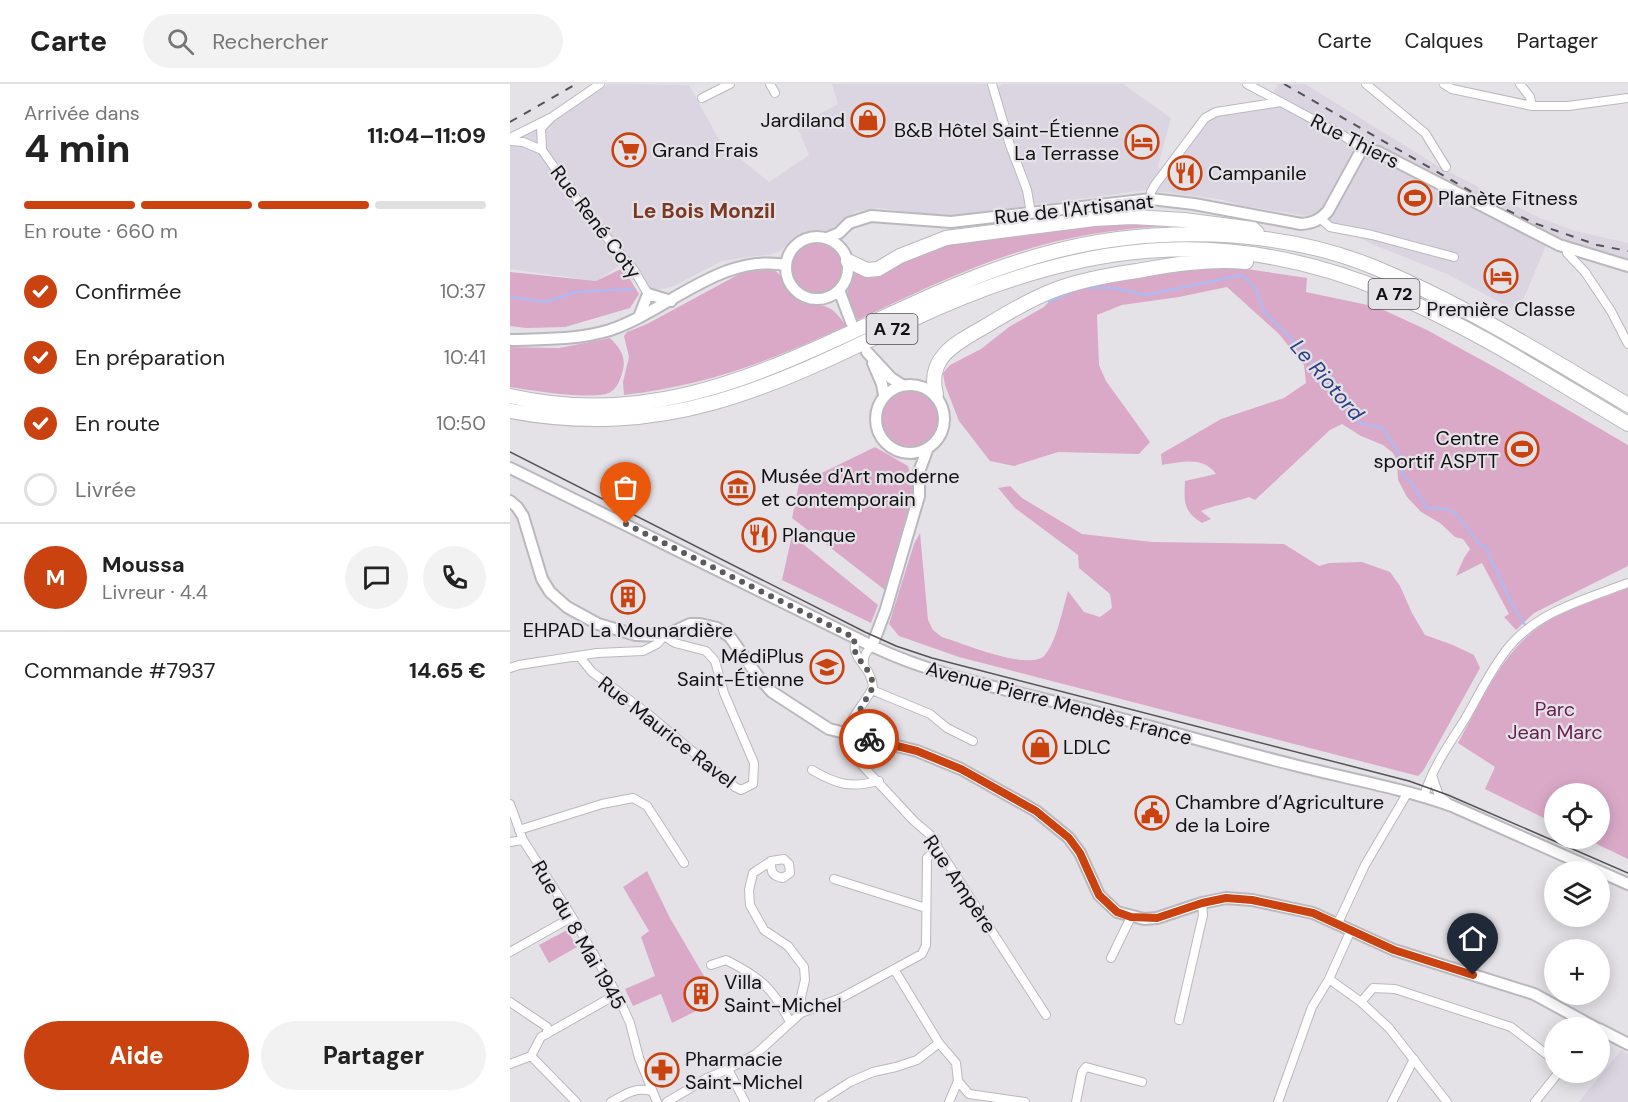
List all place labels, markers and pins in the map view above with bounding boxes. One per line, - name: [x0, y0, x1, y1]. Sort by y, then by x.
- shop icon: Jardiland: [850, 102, 886, 138]
- place label: Jardiland: [760, 107, 845, 133]
- place label: B&B Hôtel Saint-Étienne La Terrasse: [894, 117, 1119, 166]
- hotel icon: B&B Hôtel Saint-Étienne La Terrasse: [1124, 124, 1160, 160]
- supermarket icon: Grand Frais: [611, 132, 647, 168]
- place label: Grand Frais: [652, 137, 759, 163]
- restaurant icon: Campanile: [1167, 155, 1203, 191]
- place label: Campanile: [1208, 160, 1307, 186]
- sports icon: Planète Fitness: [1397, 180, 1433, 216]
- place label: Planète Fitness: [1438, 185, 1578, 211]
- hotel icon: Première Classe: [1483, 258, 1519, 294]
- place label: Première Classe: [1427, 296, 1575, 322]
- place label: Centre sportif ASPTT: [1374, 425, 1499, 474]
- sports icon: Centre sportif ASPTT: [1504, 431, 1540, 467]
- pin: [600, 462, 651, 524]
- place label: Musée d'Art moderne et contemporain: [761, 463, 960, 512]
- museum icon: Musée d'Art moderne et contemporain: [720, 470, 756, 506]
- restaurant icon: Planque: [741, 517, 777, 553]
- place label: Planque: [782, 522, 856, 548]
- building icon: EHPAD La Mounardière: [610, 579, 646, 615]
- place label: EHPAD La Mounardière: [523, 617, 733, 643]
- place label: MédiPlus Saint-Étienne: [677, 643, 804, 692]
- school or university icon: MédiPlus Saint-Étienne: [809, 649, 845, 685]
- shop icon: LDLC: [1022, 729, 1058, 765]
- place label: LDLC: [1063, 734, 1111, 760]
- place label: Chambre d’Agriculture de la Loire: [1175, 789, 1384, 838]
- public building icon: Chambre d’Agriculture de la Loire: [1134, 795, 1170, 831]
- pin: [1447, 913, 1498, 975]
- place label: Villa Saint-Michel: [724, 969, 842, 1018]
- building icon: Villa Saint-Michel: [683, 976, 719, 1012]
- place label: Pharmacie Saint-Michel: [685, 1046, 803, 1095]
- pharmacy icon: Pharmacie Saint-Michel: [644, 1052, 680, 1088]

